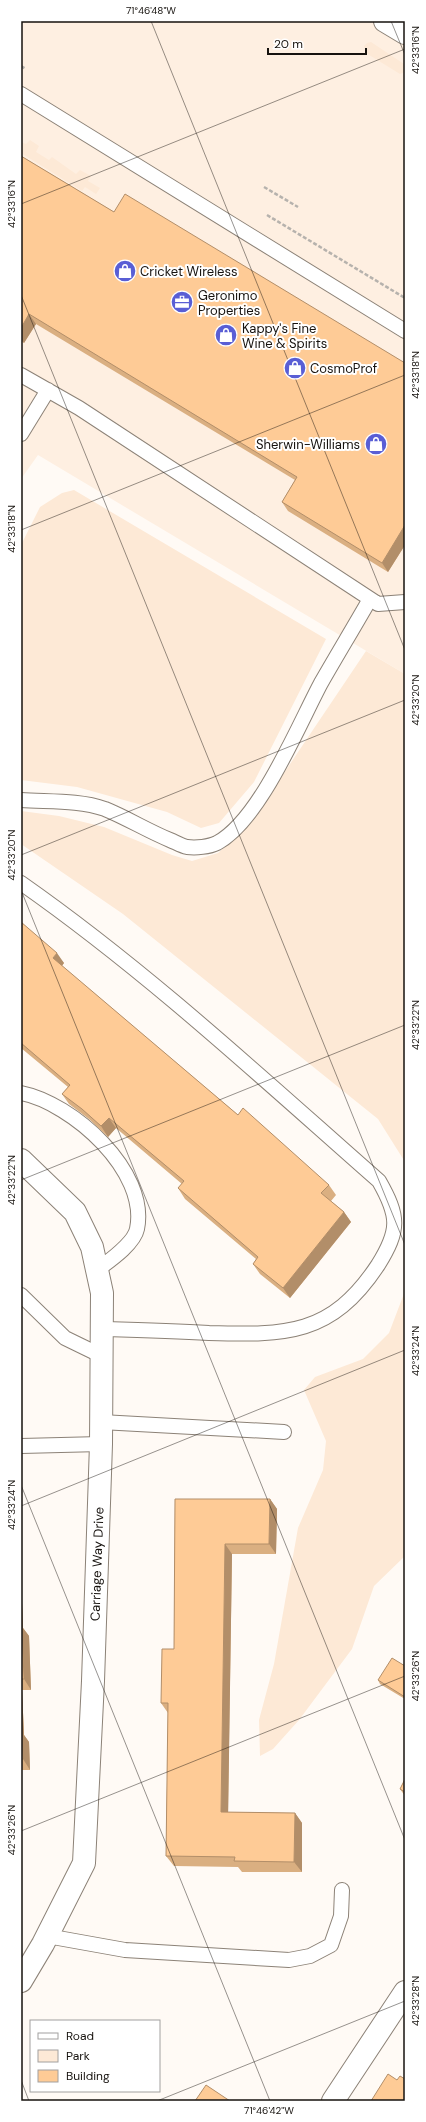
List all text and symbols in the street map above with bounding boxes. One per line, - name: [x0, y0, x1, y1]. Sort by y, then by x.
- text: 71°46'48"W: [126, 4, 176, 17]
- text: 42°33'16"N: [409, 26, 422, 74]
- scale bar: [268, 30, 366, 56]
- text: 20 m: [274, 36, 303, 52]
- text: 42°33'16"N: [5, 180, 18, 228]
- shop icon: Cricket Wireless: [112, 258, 138, 284]
- place label: Cricket Wireless: [140, 263, 237, 280]
- place label: Geronimo Properties: [198, 287, 260, 319]
- office icon: Geronimo Properties: [169, 289, 195, 315]
- place label: Kappy's Fine Wine & Spirits: [242, 320, 327, 352]
- shop icon: Kappy's Fine Wine & Spirits: [213, 322, 239, 348]
- text: 42°33'18"N: [409, 351, 422, 399]
- shop icon: CosmoProf: [282, 355, 308, 381]
- place label: CosmoProf: [310, 360, 378, 377]
- shop icon: Sherwin-Williams: [363, 431, 389, 457]
- place label: Sherwin-Williams: [256, 436, 360, 453]
- text: 42°33'18"N: [5, 505, 18, 553]
- text: 42°33'20"N: [409, 674, 422, 726]
- text: 42°33'20"N: [5, 829, 18, 881]
- text: 42°33'22"N: [409, 1000, 422, 1050]
- text: 42°33'22"N: [5, 1155, 18, 1205]
- text: 42°33'24"N: [409, 1326, 422, 1376]
- text: 42°33'24"N: [5, 1480, 18, 1530]
- street label: Carriage Way Drive: [87, 1507, 107, 1621]
- text: 42°33'26"N: [409, 1651, 422, 1701]
- text: 42°33'26"N: [5, 1805, 18, 1855]
- text: 42°33'28"N: [409, 1976, 422, 2026]
- legend: [30, 2020, 160, 2092]
- text: Road: [66, 2028, 94, 2044]
- text: Park: [66, 2048, 90, 2064]
- text: Building: [66, 2068, 110, 2084]
- text: 71°46'42"W: [244, 2104, 294, 2117]

